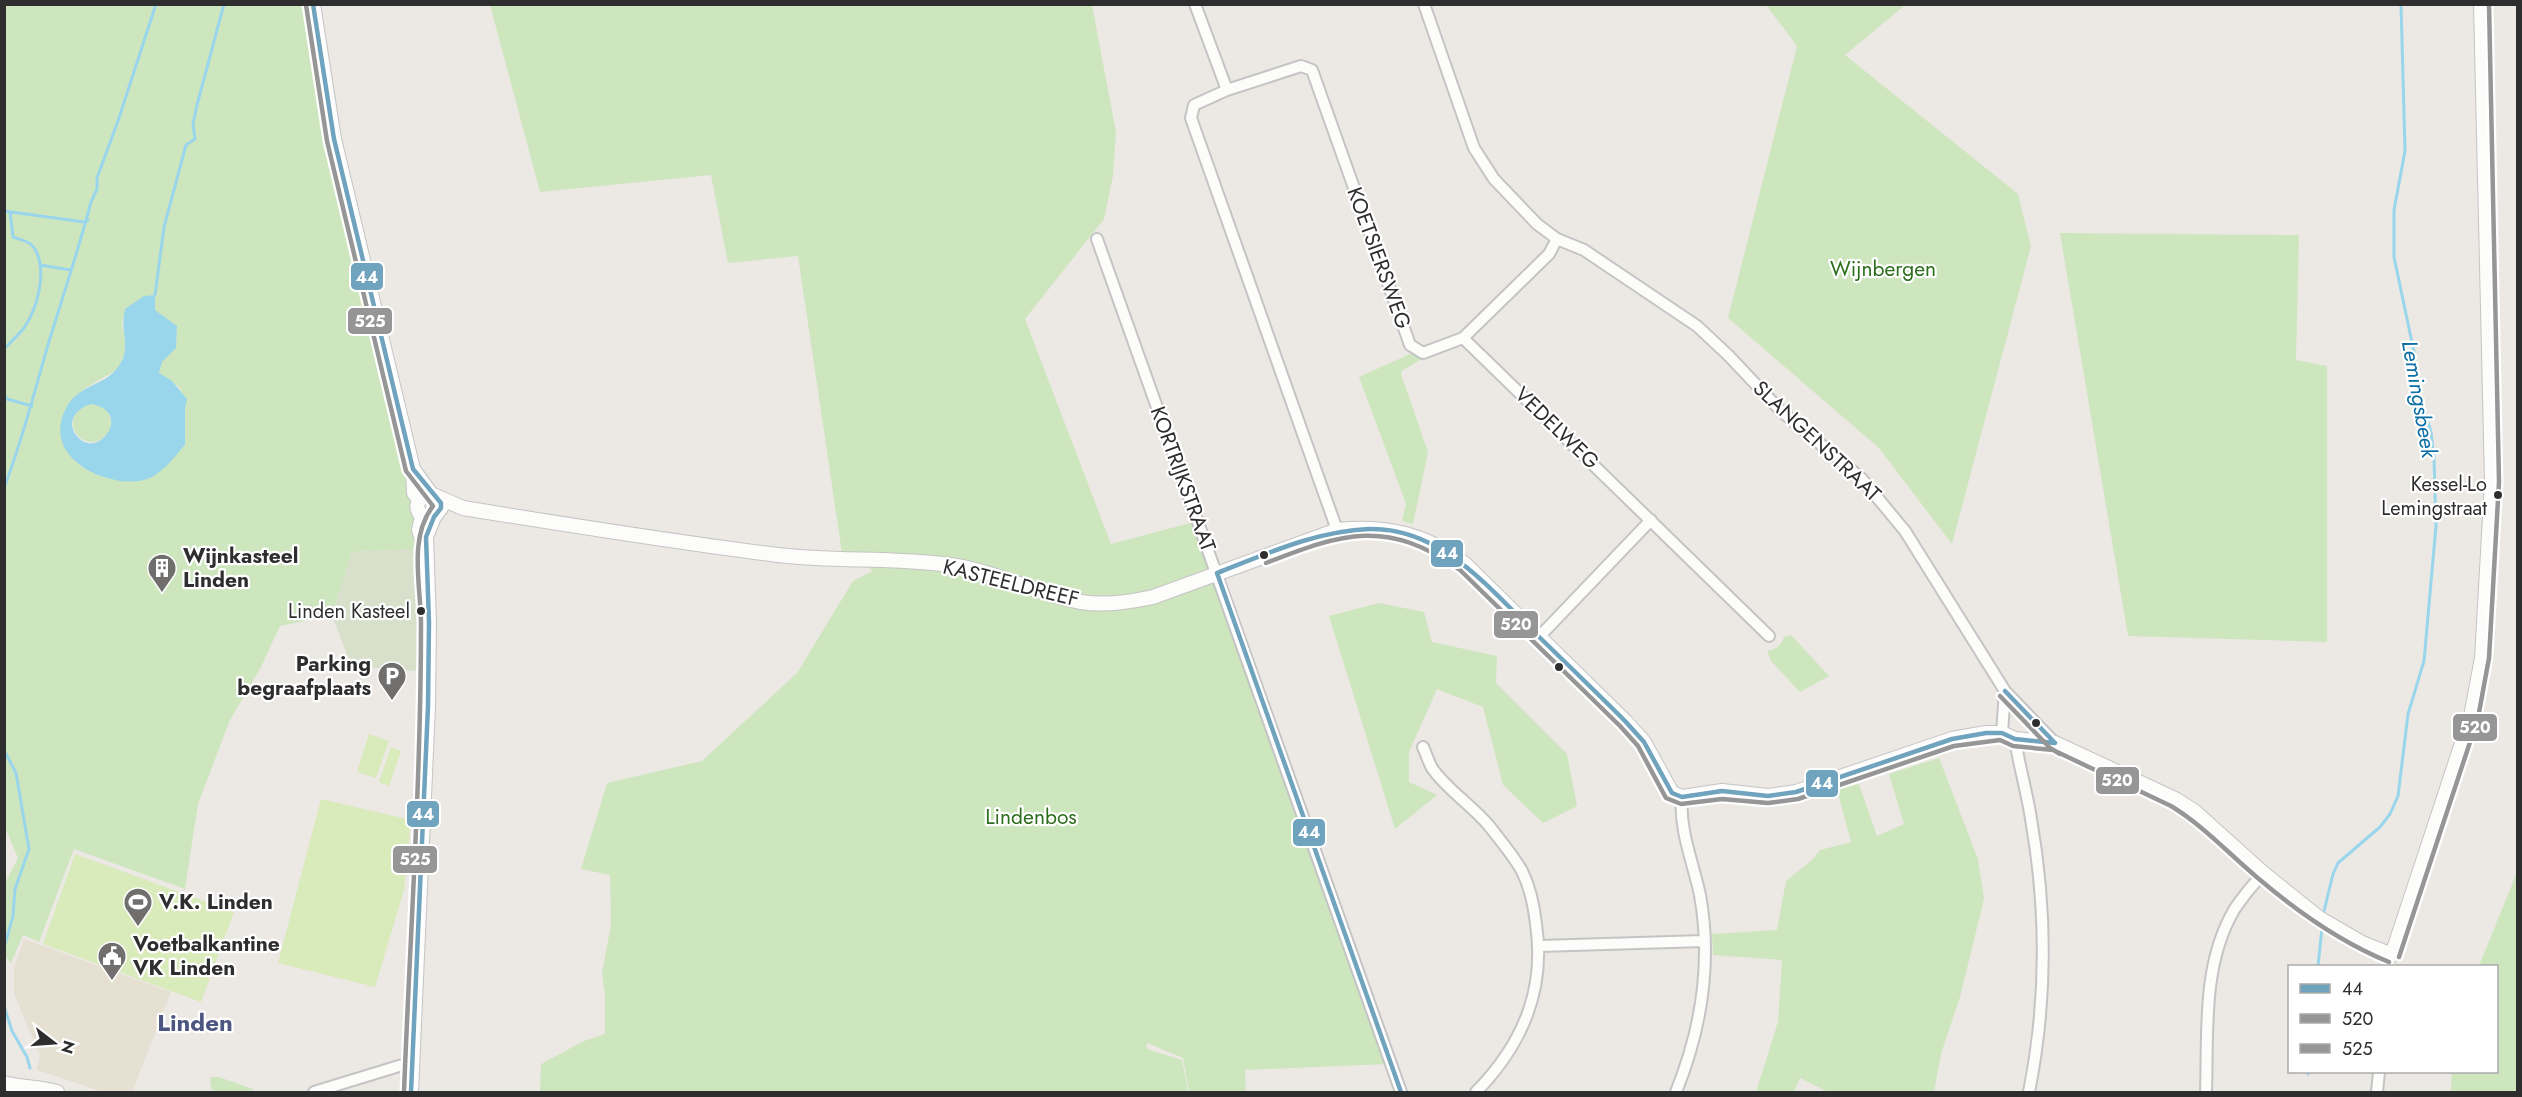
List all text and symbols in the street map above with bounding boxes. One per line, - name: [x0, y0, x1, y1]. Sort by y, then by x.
- street label: KOETSIERSWEG: [1339, 183, 1419, 333]
- park label: Wijnbergen: [1830, 254, 1936, 284]
- line badge: 44: [350, 262, 384, 291]
- text: 44: [356, 266, 378, 289]
- line badge: 525: [347, 307, 393, 335]
- text: 525: [354, 310, 386, 333]
- water label: Lemingsbeek: [2394, 338, 2446, 462]
- street label: SLANGENSTRAAT: [1746, 374, 1888, 509]
- street label: VEDELWEG: [1508, 380, 1606, 476]
- street label: KORTRIJKSTRAAT: [1143, 402, 1223, 556]
- place label: Kessel-Lo Lemingstraat: [2381, 470, 2487, 523]
- marker: Kessel-Lo Lemingstraat: [2492, 489, 2504, 501]
- line badge: 44: [1430, 539, 1464, 568]
- place label: Wijnkasteel Linden: [183, 541, 298, 595]
- text: 44: [1436, 542, 1458, 565]
- unlabelled marker: [1258, 549, 1270, 561]
- building icon: Wijnkasteel Linden: [146, 552, 178, 594]
- street label: KASTEELDREEF: [940, 552, 1082, 614]
- place label: Linden Kasteel: [288, 597, 410, 626]
- marker: Linden Kasteel: [415, 605, 427, 617]
- line badge: 520: [1493, 610, 1539, 639]
- text: 520: [1500, 613, 1532, 636]
- place label: Parking begraafplaats: [237, 649, 371, 703]
- parking icon: Parking begraafplaats: [376, 660, 408, 702]
- unlabelled marker: [1553, 661, 1565, 673]
- line badge: 520: [2452, 713, 2498, 742]
- text: 520: [2459, 716, 2491, 739]
- unlabelled marker: [2030, 717, 2042, 729]
- line badge: 520: [2095, 766, 2140, 795]
- line badge: 44: [1805, 769, 1839, 798]
- text: 520: [2101, 769, 2133, 792]
- text: 44: [1811, 772, 1833, 795]
- line badge: 44: [406, 800, 440, 828]
- park label: Lindenbos: [985, 802, 1077, 832]
- text: 44: [412, 803, 434, 826]
- line badge: 44: [1292, 818, 1326, 847]
- text: 44: [1298, 821, 1320, 844]
- line badge: 525: [392, 845, 438, 874]
- text: 525: [399, 848, 431, 871]
- sports icon: V.K. Linden: [122, 886, 154, 928]
- place label: V.K. Linden: [158, 887, 273, 917]
- place label: Voetbalkantine VK Linden: [132, 929, 280, 983]
- public building icon: Voetbalkantine VK Linden: [96, 940, 128, 982]
- legend: [2288, 965, 2498, 1073]
- text: 44: [2342, 976, 2363, 1002]
- district label: Linden: [157, 1005, 233, 1040]
- text: 520: [2342, 1006, 2373, 1032]
- north arrow: [24, 1013, 84, 1073]
- text: 525: [2342, 1036, 2373, 1062]
- text: N: [55, 1038, 81, 1057]

